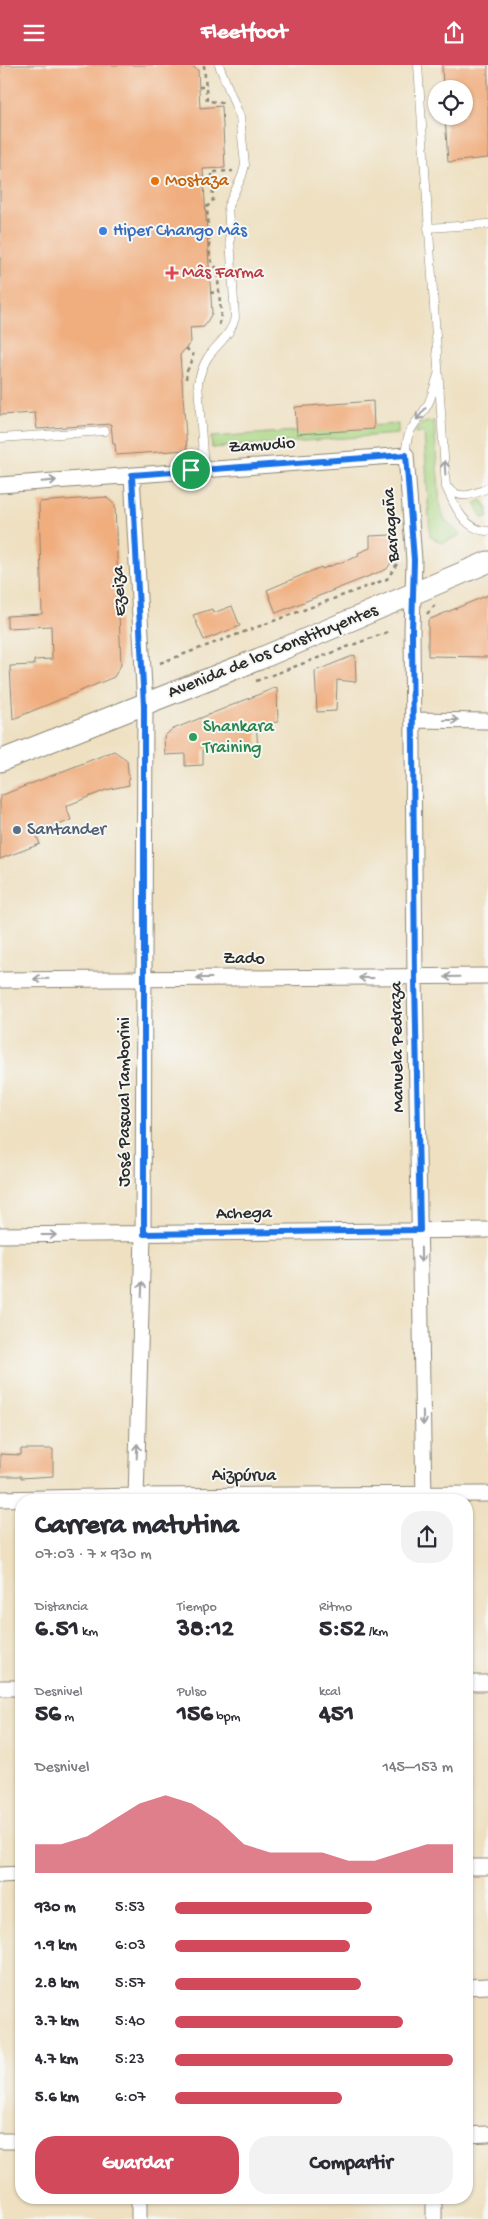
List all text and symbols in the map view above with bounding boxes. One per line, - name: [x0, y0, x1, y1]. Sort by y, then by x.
- icon: menu: [20, 19, 48, 47]
- icon: share: [440, 19, 468, 47]
- text: Fleetfoot: [201, 20, 287, 46]
- map controls: [428, 80, 473, 125]
- button: locate: [428, 80, 473, 125]
- place label: Mostaza: [165, 171, 230, 192]
- marker: Mostaza: [149, 175, 161, 187]
- place label: Hiper Chango Mâs: [113, 221, 248, 242]
- marker: Hiper Chango Mâs: [97, 225, 109, 237]
- place label: Mâs Farma: [182, 263, 265, 284]
- marker: Mâs Farma: [166, 267, 178, 279]
- one-way arrow: [415, 407, 426, 420]
- street label: Zamudio: [228, 433, 296, 459]
- pin: [170, 449, 212, 491]
- icon: arrive: [177, 456, 205, 484]
- one-way arrow: [441, 460, 450, 476]
- one-way arrow: [40, 476, 56, 486]
- street label: Baragaña: [379, 486, 405, 564]
- street label: Ezeiza: [108, 564, 132, 617]
- street label: Avenida de los Constituyentes: [165, 600, 382, 704]
- one-way arrow: [442, 715, 458, 725]
- place label: Shankara Training: [202, 717, 275, 759]
- marker: Shankara Training: [187, 731, 199, 743]
- place label: Santander: [27, 820, 108, 841]
- marker: Santander: [11, 824, 23, 836]
- street label: Zado: [223, 949, 265, 970]
- one-way arrow: [444, 972, 460, 982]
- one-way arrow: [196, 973, 212, 983]
- one-way arrow: [359, 973, 375, 983]
- one-way arrow: [34, 974, 50, 984]
- street label: Manuela Pedraza: [386, 980, 410, 1113]
- street label: José Pascual Tamborini: [115, 1017, 136, 1187]
- street label: Achega: [216, 1203, 273, 1225]
- one-way arrow: [40, 1230, 56, 1240]
- one-way arrow: [416, 1247, 425, 1263]
- one-way arrow: [137, 1281, 147, 1298]
- one-way arrow: [418, 1409, 428, 1425]
- one-way arrow: [132, 1444, 142, 1460]
- street label: Aizpúrua: [212, 1466, 277, 1487]
- text: Carrera matutina: [35, 1510, 238, 1543]
- button: share: [401, 1511, 453, 1563]
- text: 07:03 · 7 × 930 m: [35, 1546, 152, 1565]
- text: Distancia: [35, 1599, 88, 1616]
- text: Tiempo: [177, 1599, 217, 1616]
- text: Ritmo: [319, 1599, 352, 1616]
- text: 6.51: [35, 1616, 79, 1645]
- text: 38:12: [177, 1616, 234, 1645]
- text: 5:52: [319, 1616, 365, 1645]
- text: km: [79, 1624, 98, 1641]
- text: /km: [365, 1624, 388, 1641]
- text: Desnivel: [35, 1684, 83, 1701]
- text: Pulso: [177, 1684, 207, 1701]
- text: kcal: [319, 1684, 341, 1701]
- text: 56: [35, 1701, 61, 1730]
- text: 156: [177, 1701, 213, 1730]
- text: 451: [319, 1701, 354, 1730]
- text: m: [61, 1709, 74, 1726]
- text: bpm: [213, 1709, 240, 1726]
- text: Desnivel: [35, 1759, 89, 1778]
- text: 145–153 m: [382, 1759, 453, 1778]
- text: 930 m: [35, 1899, 76, 1918]
- text: 5:53: [115, 1899, 145, 1918]
- text: 1.9 km: [35, 1937, 77, 1956]
- text: 6:03: [115, 1937, 146, 1956]
- text: 2.8 km: [35, 1975, 79, 1994]
- text: 5:57: [115, 1975, 145, 1994]
- text: 3.7 km: [35, 2013, 79, 2032]
- text: 5:40: [115, 2013, 145, 2032]
- text: 4.7 km: [35, 2051, 78, 2070]
- text: 5:23: [115, 2051, 145, 2070]
- text: 5.6 km: [35, 2089, 79, 2108]
- text: 6:07: [115, 2089, 146, 2108]
- button: Guardar: [35, 2136, 239, 2194]
- button: Compartir: [249, 2136, 453, 2194]

